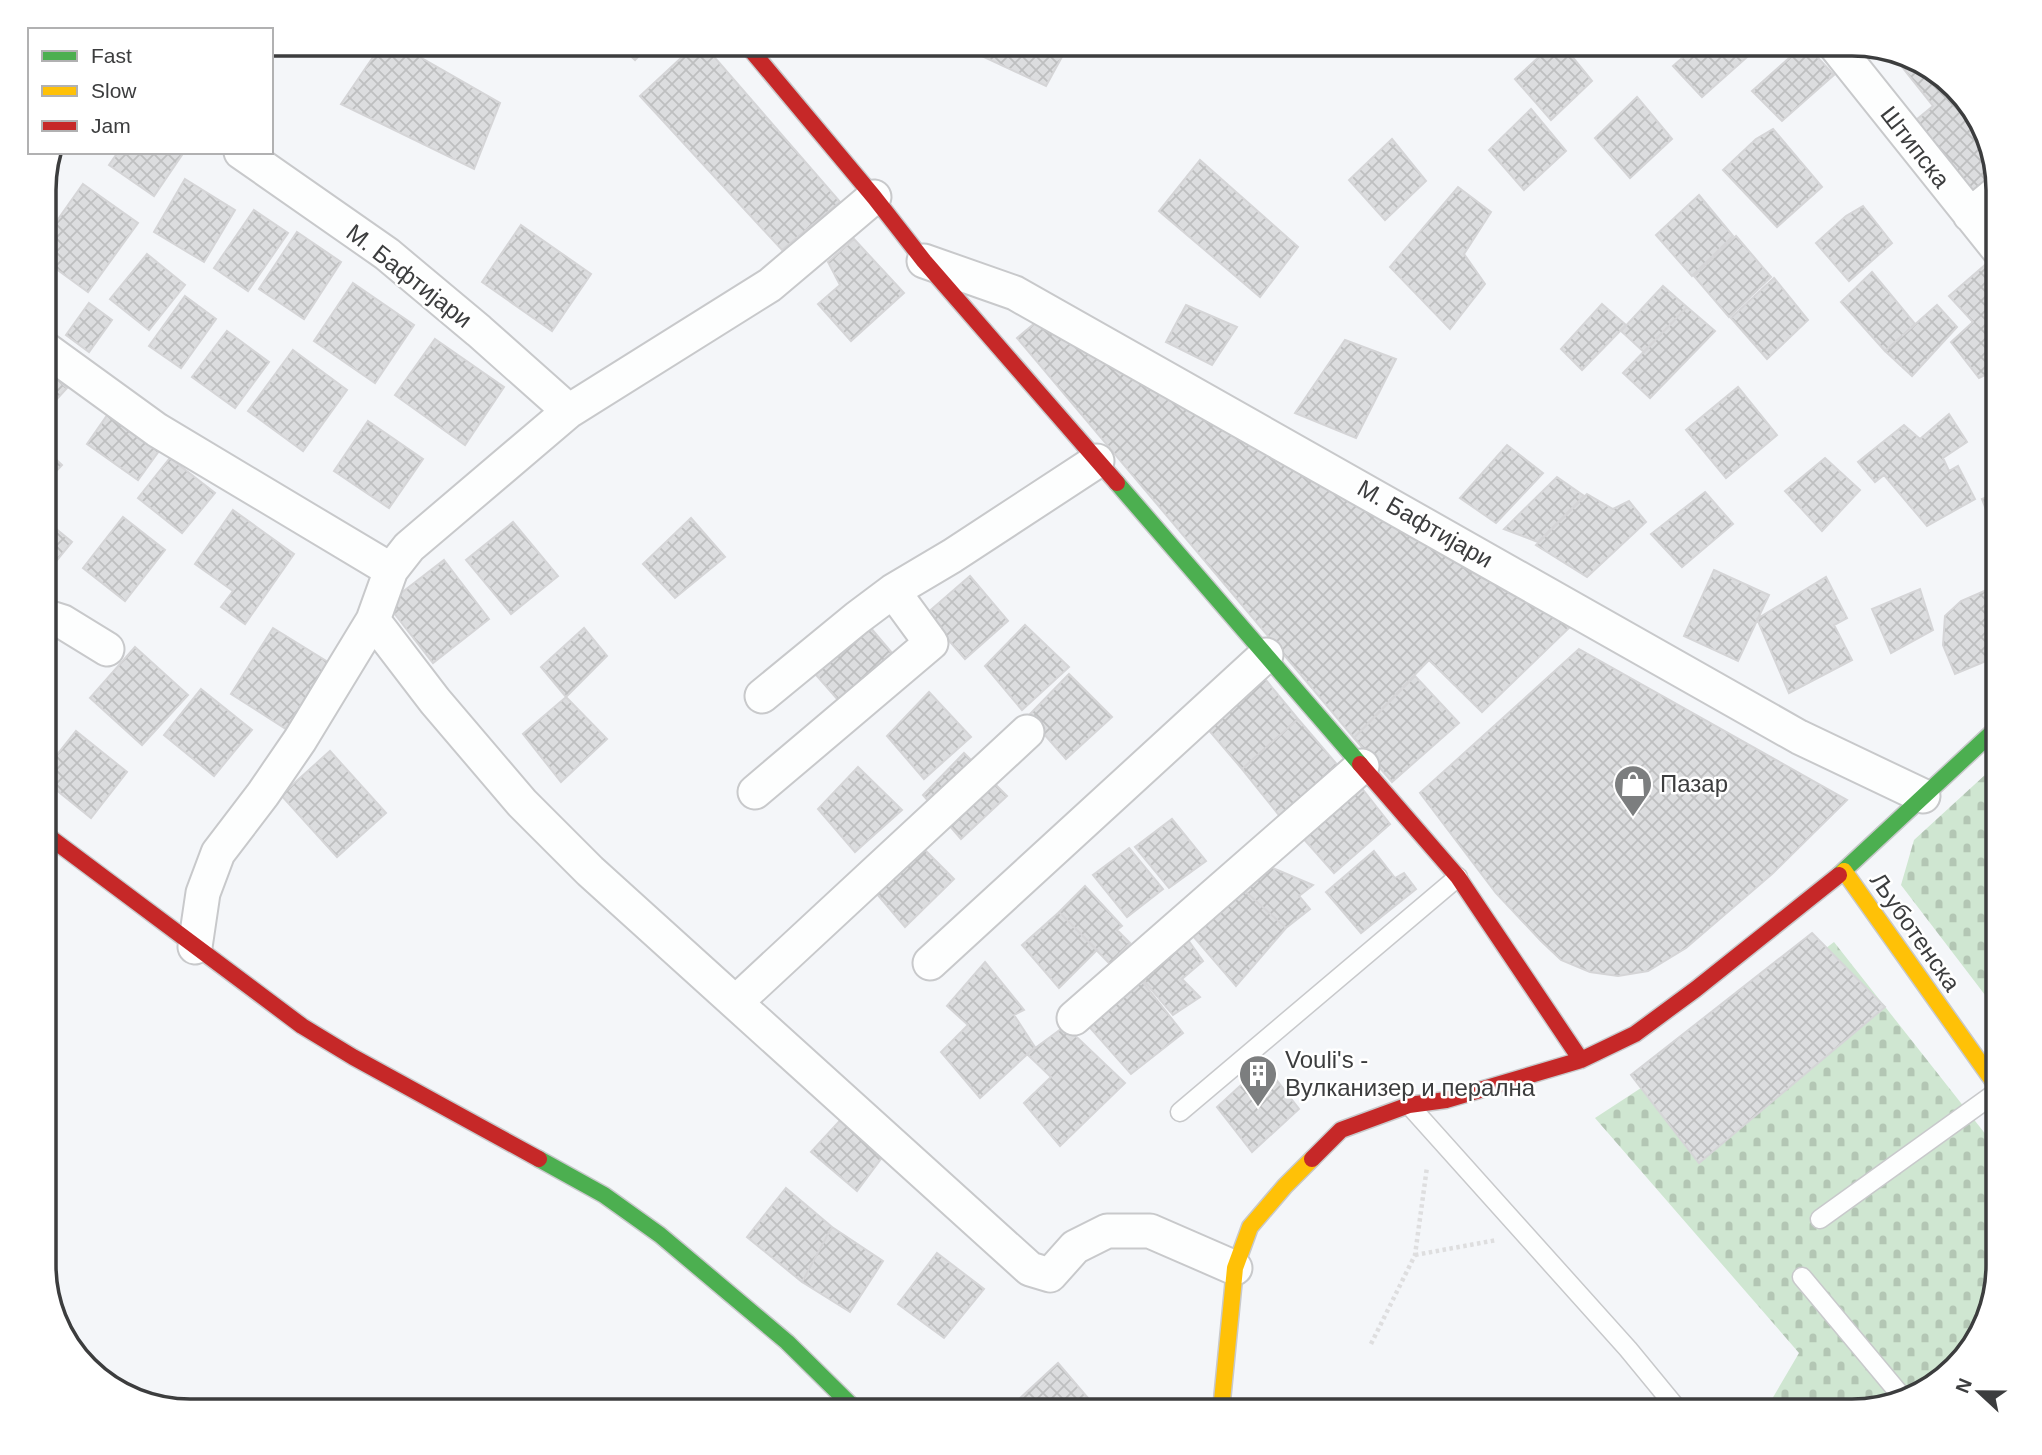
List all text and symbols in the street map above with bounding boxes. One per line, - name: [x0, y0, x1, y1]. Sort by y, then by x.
- legend: [28, 28, 273, 154]
- text: Fast: [91, 44, 132, 67]
- text: Slow: [91, 79, 137, 102]
- street label: Штипска: [1875, 101, 1956, 193]
- text: Jam: [91, 114, 131, 137]
- street label: М. Бафтијари: [341, 218, 477, 333]
- street label: М. Бафтијари: [1353, 474, 1498, 573]
- shop icon: Пазар: [1612, 763, 1654, 818]
- place label: Пазар: [1660, 770, 1728, 797]
- street label: Љуботенска: [1865, 867, 1966, 996]
- place label: Vouli's - Вулканизер и перална: [1285, 1046, 1536, 1101]
- building icon: Vouli's - Вулканизер и перална: [1237, 1053, 1279, 1108]
- north arrow: [1944, 1357, 2014, 1427]
- text: N: [1951, 1376, 1976, 1396]

